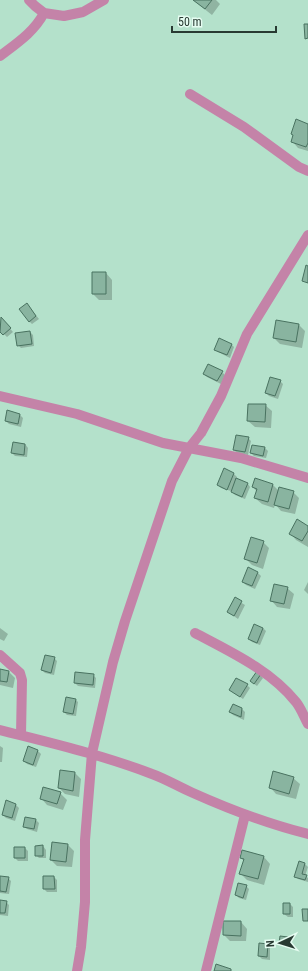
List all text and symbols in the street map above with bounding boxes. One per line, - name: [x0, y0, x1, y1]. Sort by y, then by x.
- scale bar: [172, 8, 276, 34]
- text: 50 m: [178, 15, 202, 29]
- north arrow: [260, 923, 300, 963]
- text: N: [264, 940, 277, 947]

